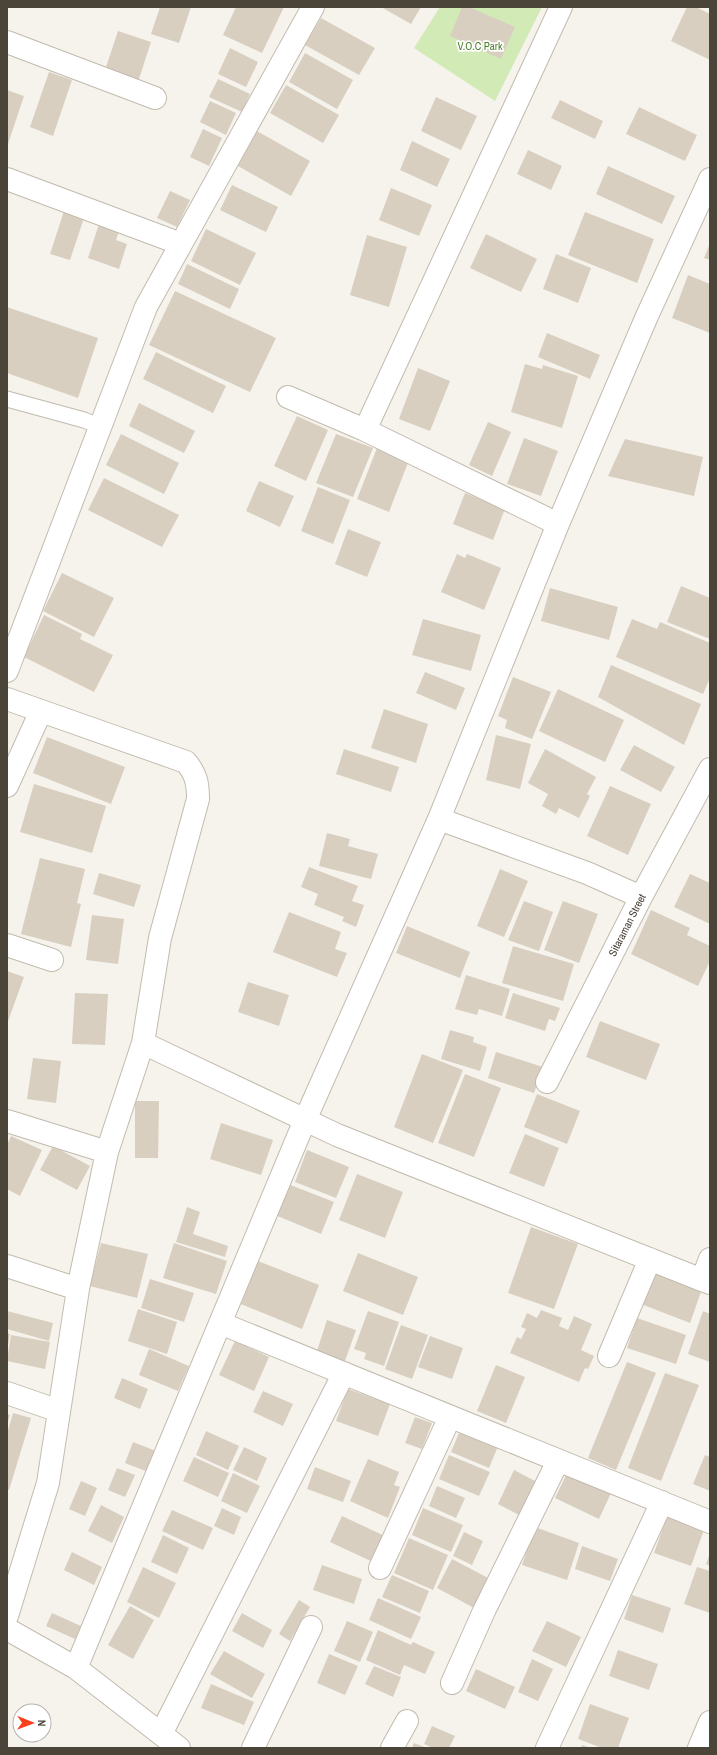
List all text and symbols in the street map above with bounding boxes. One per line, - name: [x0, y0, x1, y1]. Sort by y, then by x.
- park label: V.O.C Park: [458, 39, 503, 53]
- street label: Sitaraman Street: [605, 891, 649, 959]
- north arrow: [12, 1703, 52, 1743]
- text: N: [35, 1720, 49, 1727]

